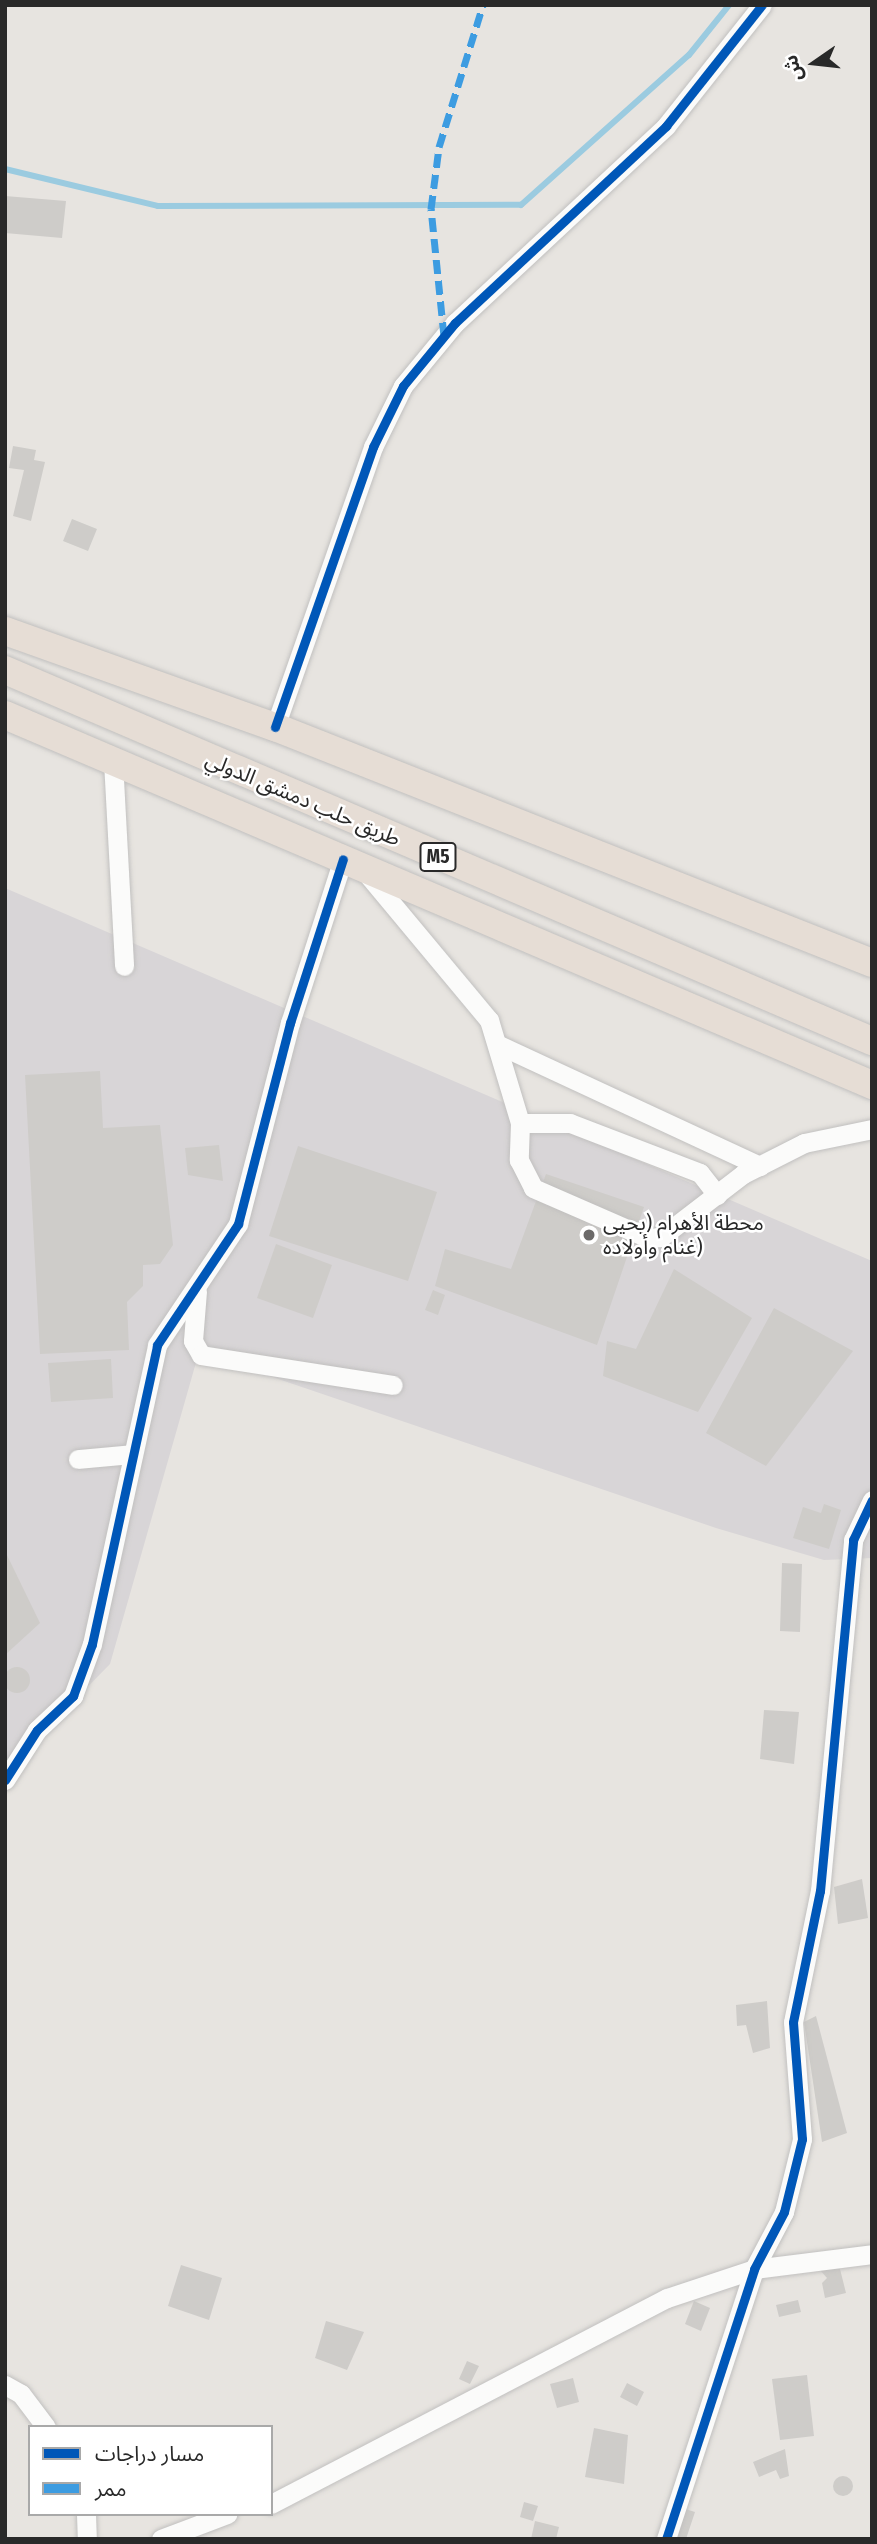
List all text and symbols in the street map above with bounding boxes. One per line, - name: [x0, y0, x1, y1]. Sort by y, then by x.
- north arrow: [779, 28, 849, 98]
- text: ش: [779, 53, 807, 84]
- street label: طريق حلب دمشق الدولي: [202, 746, 404, 852]
- road number: M5: [419, 842, 457, 872]
- place label: محطة الأهرام (يحيى غنام وأولاده): [603, 1210, 764, 1260]
- marker: محطة الأهرام (يحيى غنام وأولاده): [581, 1227, 597, 1243]
- legend: [28, 2425, 273, 2516]
- text: مسار دراجات: [95, 2441, 204, 2467]
- text: ممر: [95, 2476, 126, 2502]

